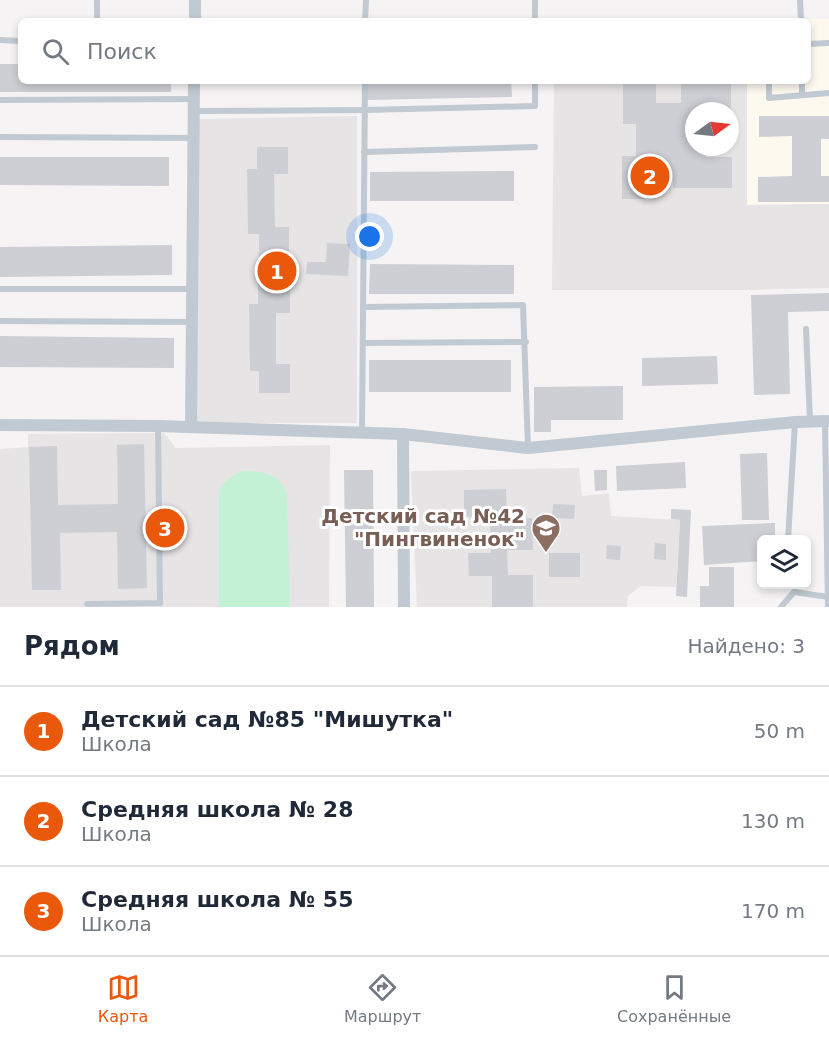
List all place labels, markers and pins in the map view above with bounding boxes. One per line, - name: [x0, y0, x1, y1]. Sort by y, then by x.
- pin: 2: [630, 154, 670, 198]
- pin: 1: [258, 248, 296, 294]
- place label: Детский сад №42 "Пингвиненок": [321, 504, 525, 551]
- pin: 3: [146, 506, 184, 550]
- school or university icon: Детский сад №42 "Пингвиненок": [530, 512, 562, 554]

